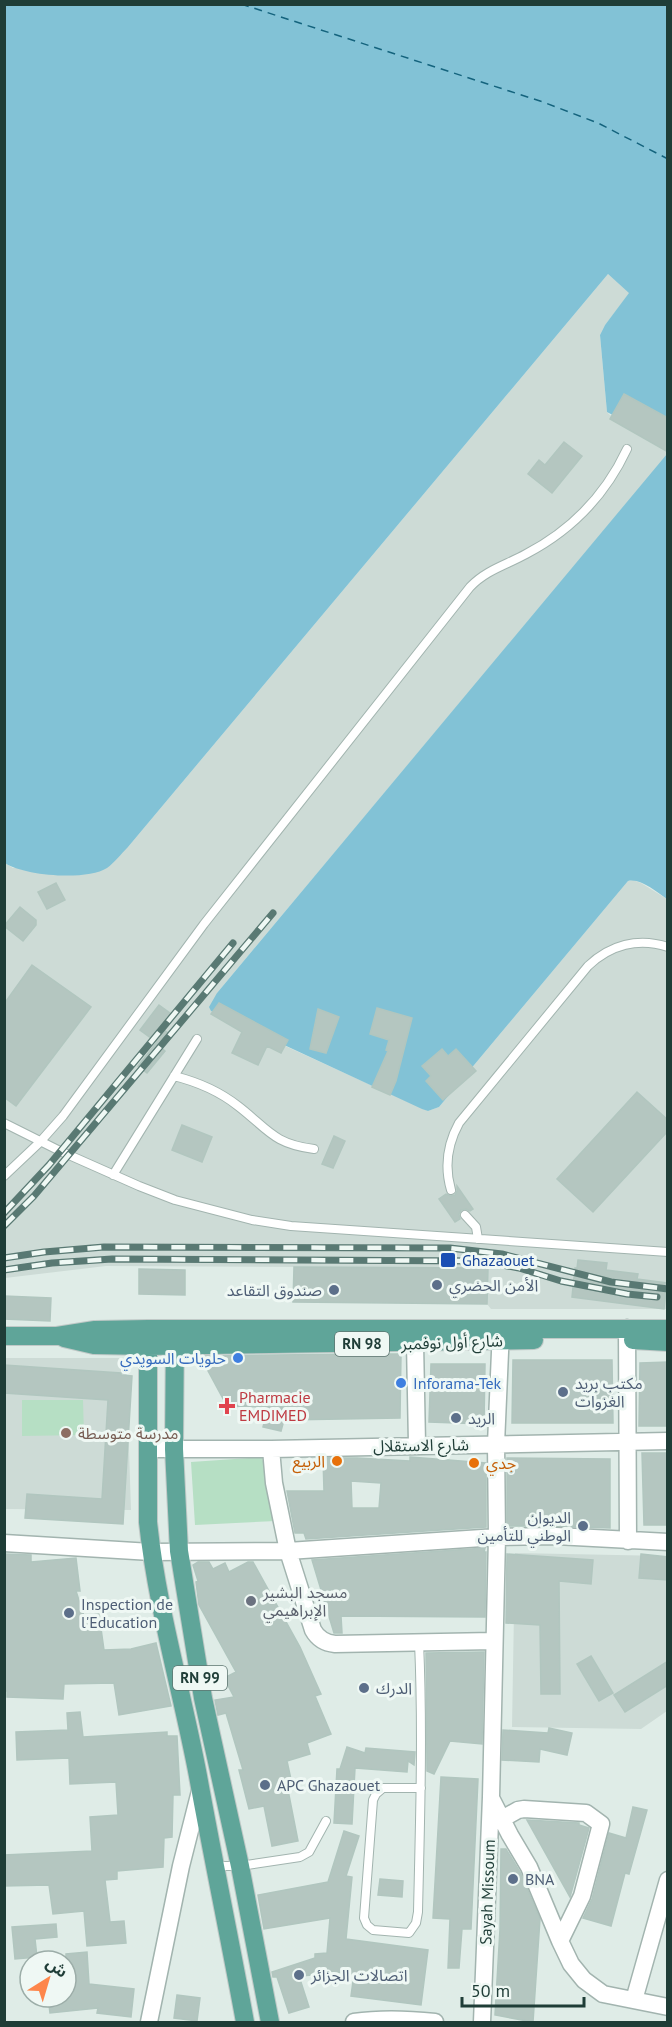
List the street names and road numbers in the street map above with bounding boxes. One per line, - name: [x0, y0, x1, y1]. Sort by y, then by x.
- street label: شارع أول نوفمبر: [400, 1330, 503, 1357]
- road number: RN 98: [335, 1332, 389, 1356]
- street label: شارع الاستقلال: [373, 1434, 469, 1459]
- road number: RN 99: [173, 1666, 227, 1690]
- street label: Sayah Missoum: [475, 1839, 499, 1945]

